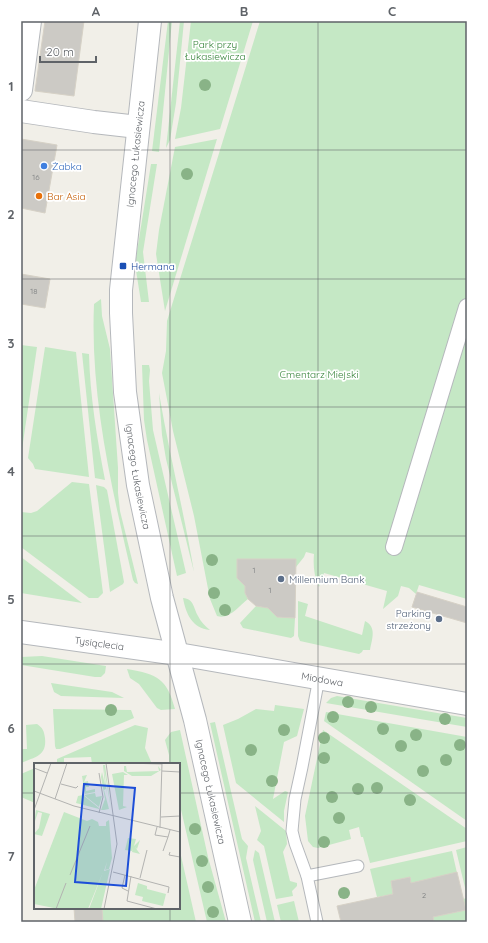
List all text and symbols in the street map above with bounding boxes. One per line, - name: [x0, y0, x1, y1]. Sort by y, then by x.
- text: A: [92, 3, 101, 19]
- text: B: [240, 3, 248, 19]
- text: C: [388, 3, 396, 19]
- scale bar: [40, 38, 96, 64]
- park label: Park przy Łukasiewicza: [184, 38, 246, 63]
- text: 20 m: [46, 44, 74, 59]
- text: 1: [8, 78, 14, 94]
- street label: Ignacego Łukasiewicza: [123, 100, 148, 208]
- place label: Żabka: [52, 160, 82, 173]
- marker: Żabka: [39, 161, 49, 171]
- house number: 16: [32, 172, 40, 182]
- place label: Bar Asia: [47, 190, 86, 203]
- marker: Bar Asia: [34, 191, 44, 201]
- text: 2: [7, 206, 15, 222]
- place label: Hermana: [131, 260, 175, 273]
- marker: Hermana: [118, 261, 128, 271]
- house number: 18: [30, 286, 38, 296]
- text: 3: [8, 335, 15, 351]
- park label: Cmentarz Miejski: [280, 368, 358, 381]
- street label: Ignacego Łukasiewicza: [122, 423, 153, 531]
- text: 4: [7, 463, 15, 479]
- house number: 1: [253, 565, 256, 575]
- place label: Millennium Bank: [289, 573, 365, 586]
- marker: Millennium Bank: [276, 574, 286, 584]
- house number: 1: [269, 585, 272, 595]
- text: 5: [7, 591, 15, 607]
- place label: Parking strzeżony: [386, 607, 431, 632]
- marker: Parking strzeżony: [434, 614, 444, 624]
- street label: Tysiąclecia: [73, 634, 125, 653]
- street label: Miodowa: [300, 669, 344, 689]
- text: 6: [7, 720, 15, 736]
- street label: Ignacego Łukasiewicza: [192, 738, 229, 846]
- inset map: [34, 763, 180, 909]
- text: 7: [7, 848, 15, 864]
- house number: 2: [422, 890, 427, 900]

